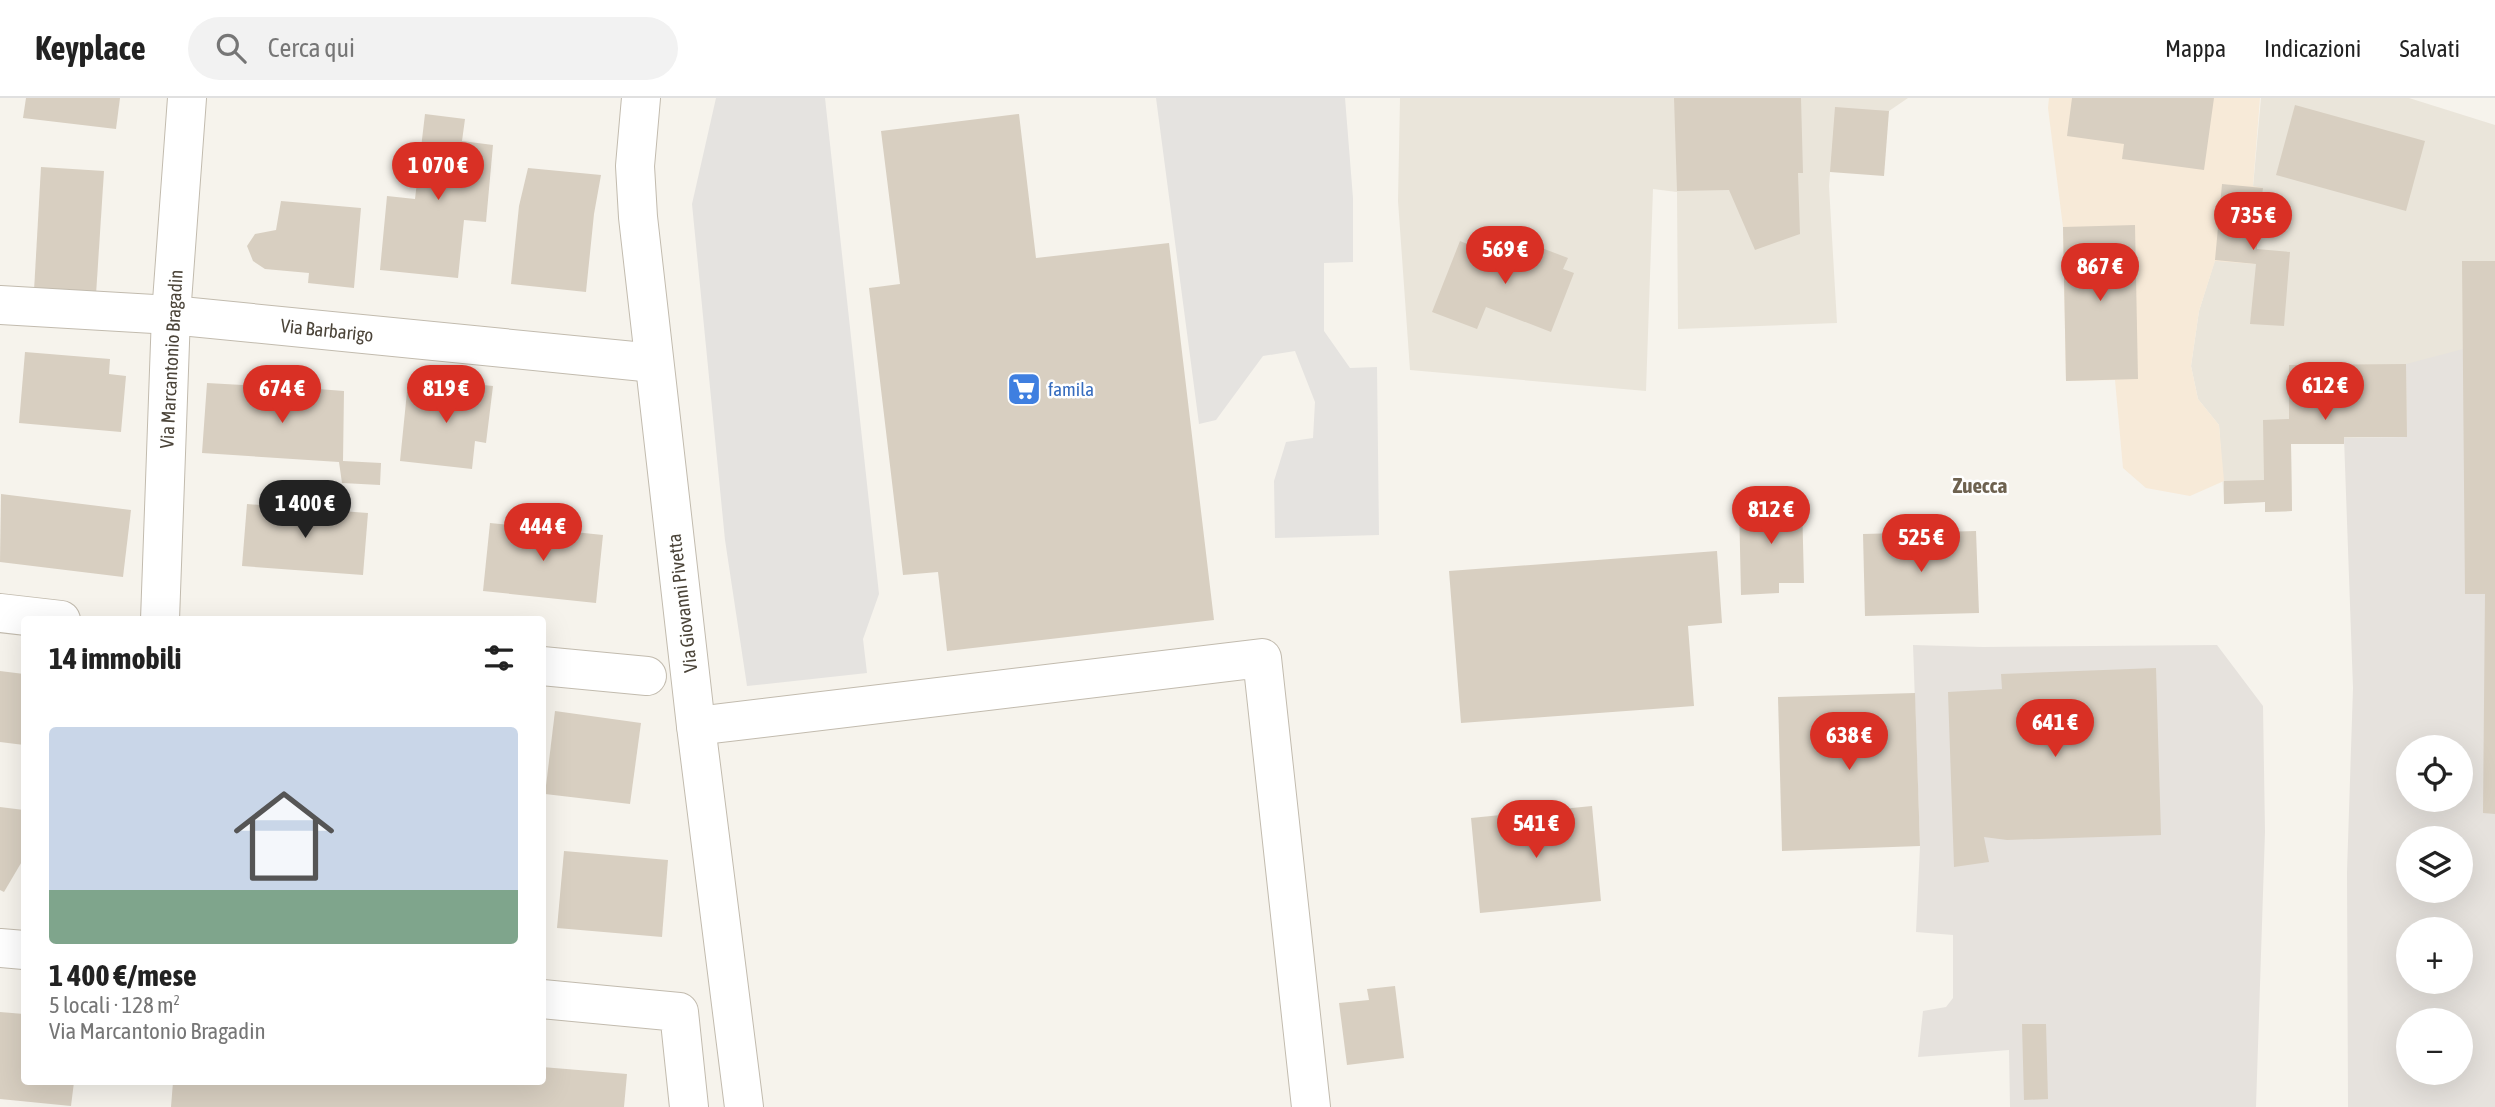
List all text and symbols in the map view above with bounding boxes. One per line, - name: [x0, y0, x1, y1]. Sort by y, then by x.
- search box: [188, 17, 678, 80]
- text: Keyplace: [35, 29, 146, 67]
- icon: search: [212, 29, 250, 67]
- text: Cerca qui: [268, 33, 355, 63]
- text: Mappa: [2165, 35, 2226, 62]
- text: Indicazioni: [2264, 35, 2361, 62]
- text: Salvati: [2399, 35, 2460, 62]
- pin: 1 070 €: [373, 142, 503, 202]
- text: 1 070 €: [408, 152, 468, 178]
- pin: 735 €: [2204, 192, 2302, 252]
- text: 735 €: [2230, 202, 2276, 228]
- pin: 569 €: [1456, 226, 1554, 286]
- text: 569 €: [1482, 236, 1528, 262]
- pin: 867 €: [2051, 244, 2149, 303]
- text: 867 €: [2077, 253, 2123, 279]
- street label: Via Marcantonio Bragadin: [155, 269, 187, 449]
- street label: Via Barbarigo: [280, 314, 375, 346]
- pin: 612 €: [2276, 362, 2374, 422]
- pin: 674 €: [233, 366, 331, 425]
- pin: 819 €: [397, 366, 495, 425]
- supermarket icon: famila: [1005, 370, 1043, 408]
- text: 612 €: [2302, 372, 2348, 398]
- text: 674 €: [259, 375, 305, 401]
- text: 819 €: [423, 375, 469, 401]
- place label: famila: [1048, 378, 1094, 400]
- district label: Zuecca: [1953, 473, 2007, 497]
- pin: 1 400 €: [240, 480, 370, 540]
- pin: 812 €: [1722, 486, 1820, 546]
- text: 1 400 €: [275, 490, 335, 516]
- text: 812 €: [1748, 496, 1794, 522]
- pin: 444 €: [494, 504, 592, 563]
- text: 444 €: [520, 513, 566, 539]
- pin: 525 €: [1872, 514, 1970, 574]
- text: 525 €: [1898, 524, 1944, 550]
- street label: Via Giovanni Pivetta: [663, 532, 701, 674]
- icon: filters: [480, 639, 518, 677]
- text: 14 immobili: [49, 641, 181, 675]
- pin: 641 €: [2006, 700, 2104, 759]
- text: 641 €: [2032, 709, 2078, 735]
- pin: 638 €: [1800, 712, 1898, 772]
- text: 638 €: [1826, 722, 1872, 748]
- map controls: [2396, 735, 2473, 1085]
- button: locate: [2396, 735, 2473, 812]
- icon: home: [221, 773, 347, 899]
- pin: 541 €: [1487, 800, 1585, 860]
- text: 541 €: [1513, 810, 1559, 836]
- button: layers: [2396, 826, 2473, 903]
- button: +: [2396, 917, 2473, 994]
- text: 1 400 €/mese: [49, 958, 197, 992]
- text: 5 locali · 128 m²: [49, 992, 180, 1018]
- button: −: [2396, 1008, 2473, 1085]
- text: Via Marcantonio Bragadin: [49, 1018, 266, 1044]

